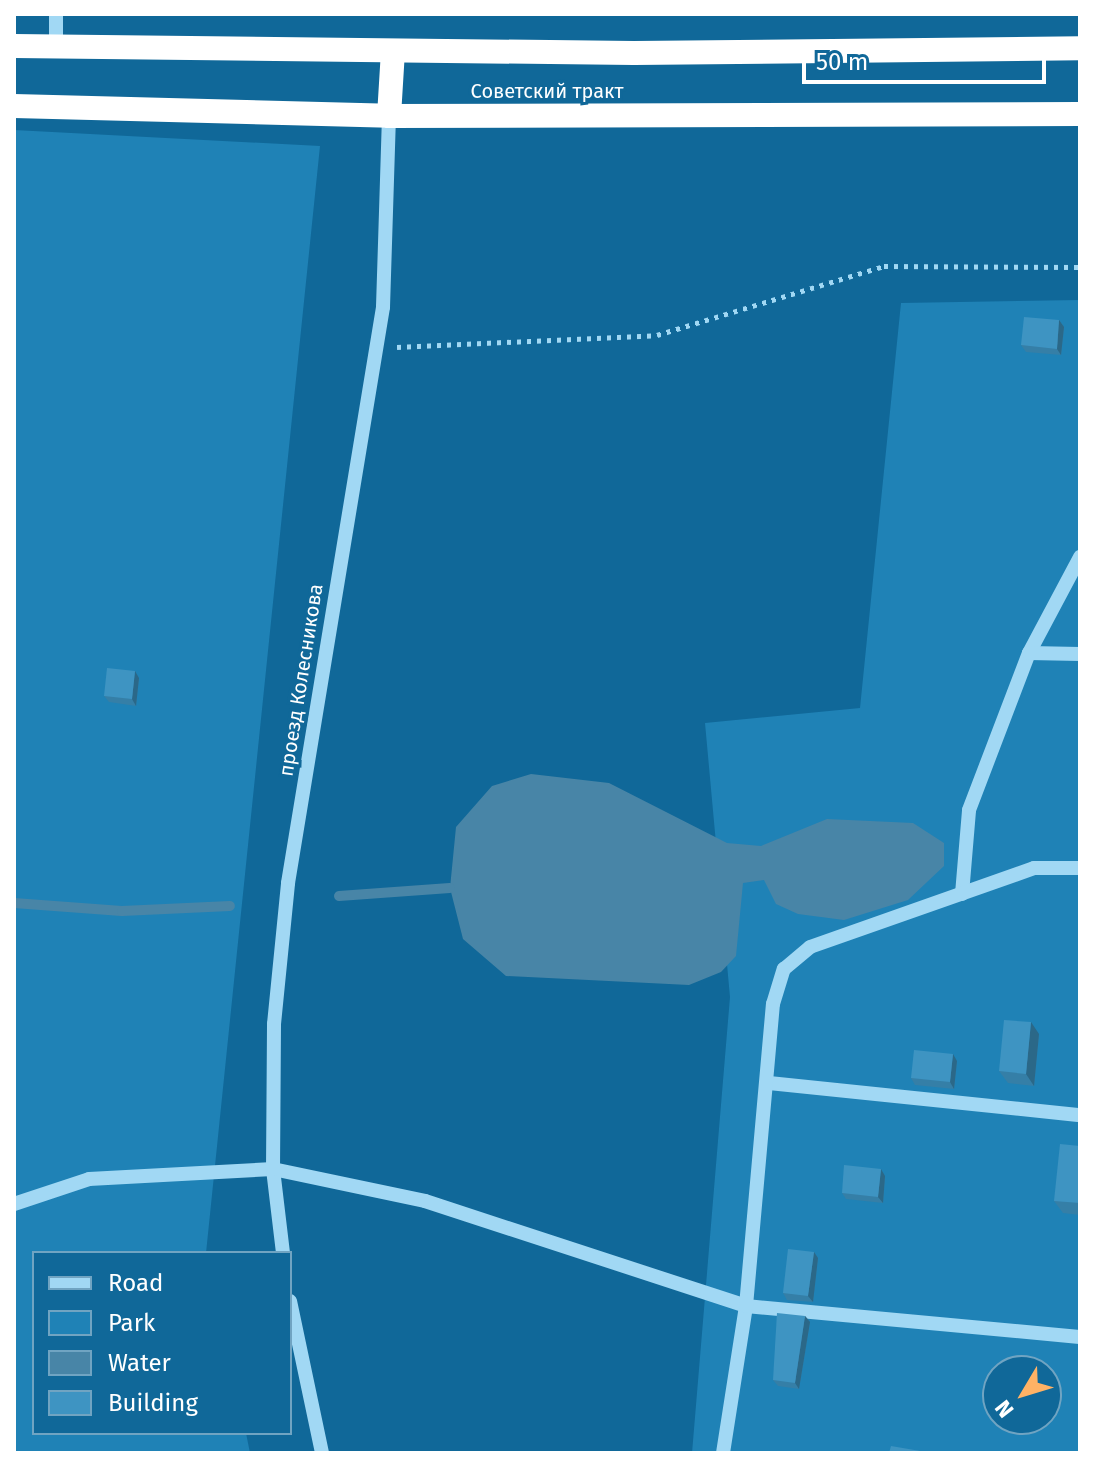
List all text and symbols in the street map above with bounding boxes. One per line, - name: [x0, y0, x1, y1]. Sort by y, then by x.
- scale bar: [806, 32, 1050, 82]
- text: 50 m: [816, 48, 868, 76]
- street label: Советский тракт: [471, 79, 623, 103]
- street label: проезд Колесникова: [274, 582, 328, 778]
- legend: [32, 1251, 292, 1435]
- text: Road: [108, 1269, 163, 1297]
- text: Park: [108, 1309, 155, 1337]
- text: Water: [108, 1349, 171, 1377]
- north arrow: [982, 1355, 1062, 1435]
- text: Building: [108, 1389, 198, 1417]
- text: N: [989, 1395, 1019, 1423]

